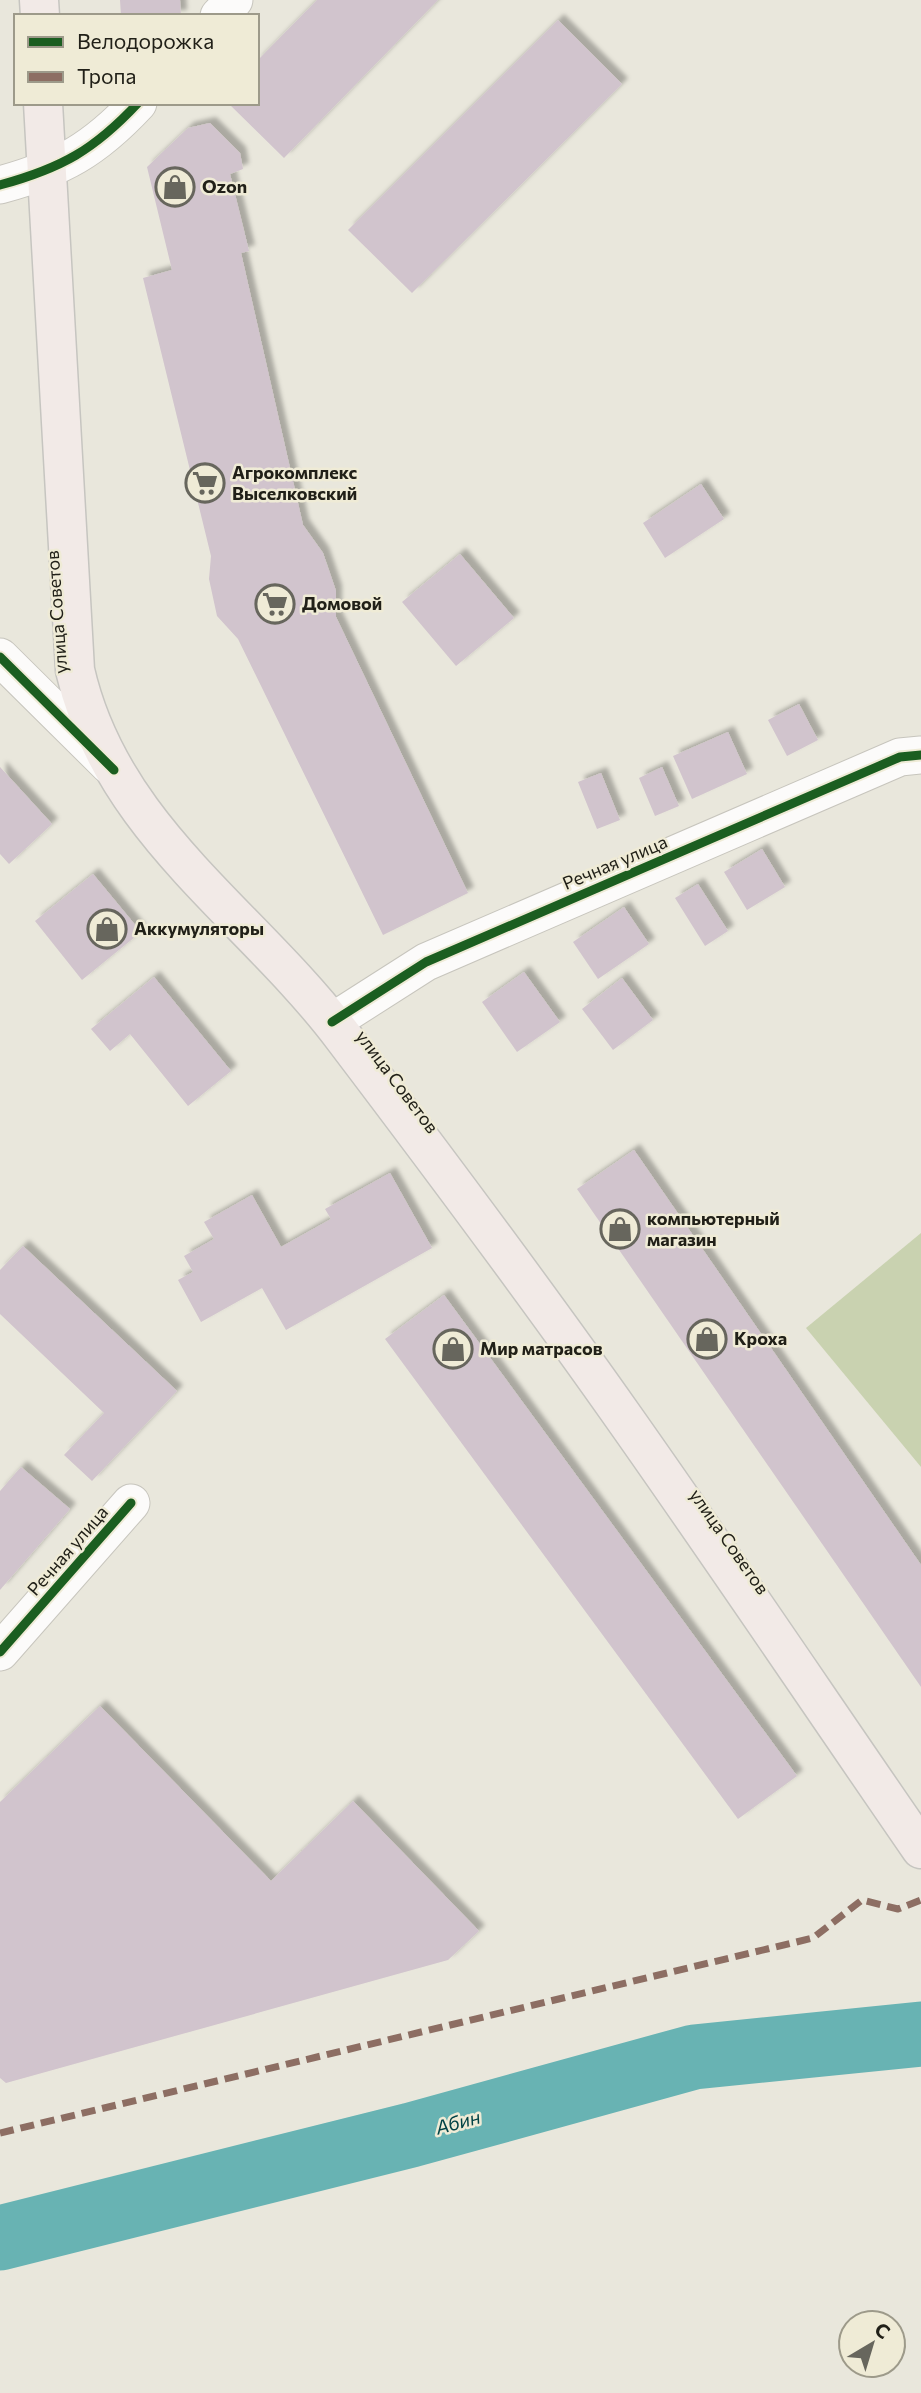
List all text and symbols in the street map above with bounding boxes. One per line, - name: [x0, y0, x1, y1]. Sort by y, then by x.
- legend: [14, 14, 259, 105]
- text: Велодорожка: [77, 28, 214, 53]
- text: Тропа: [77, 63, 136, 88]
- shop icon: Ozon: [154, 166, 196, 208]
- place label: Ozon: [202, 175, 247, 197]
- place label: Агрокомплекс Выселковский: [232, 461, 357, 504]
- supermarket icon: Агрокомплекс Выселковский: [184, 462, 226, 504]
- street label: улица Советов: [41, 550, 71, 674]
- supermarket icon: Домовой: [254, 583, 296, 625]
- place label: Домовой: [302, 592, 382, 614]
- street label: Речная улица: [559, 830, 670, 894]
- shop icon: Аккумуляторы: [86, 908, 128, 950]
- place label: Аккумуляторы: [134, 917, 264, 939]
- street label: улица Советов: [352, 1025, 444, 1137]
- place label: компьютерный магазин: [647, 1207, 780, 1250]
- shop icon: компьютерный магазин: [599, 1208, 641, 1250]
- shop icon: Кроха: [686, 1318, 728, 1360]
- place label: Кроха: [734, 1327, 787, 1349]
- shop icon: Мир матрасов: [432, 1328, 474, 1370]
- place label: Мир матрасов: [480, 1337, 603, 1359]
- street label: улица Советов: [685, 1485, 774, 1598]
- street label: Речная улица: [22, 1501, 112, 1600]
- water label: Абин: [432, 2104, 483, 2139]
- north arrow: [837, 2309, 907, 2379]
- text: С: [871, 2317, 895, 2343]

